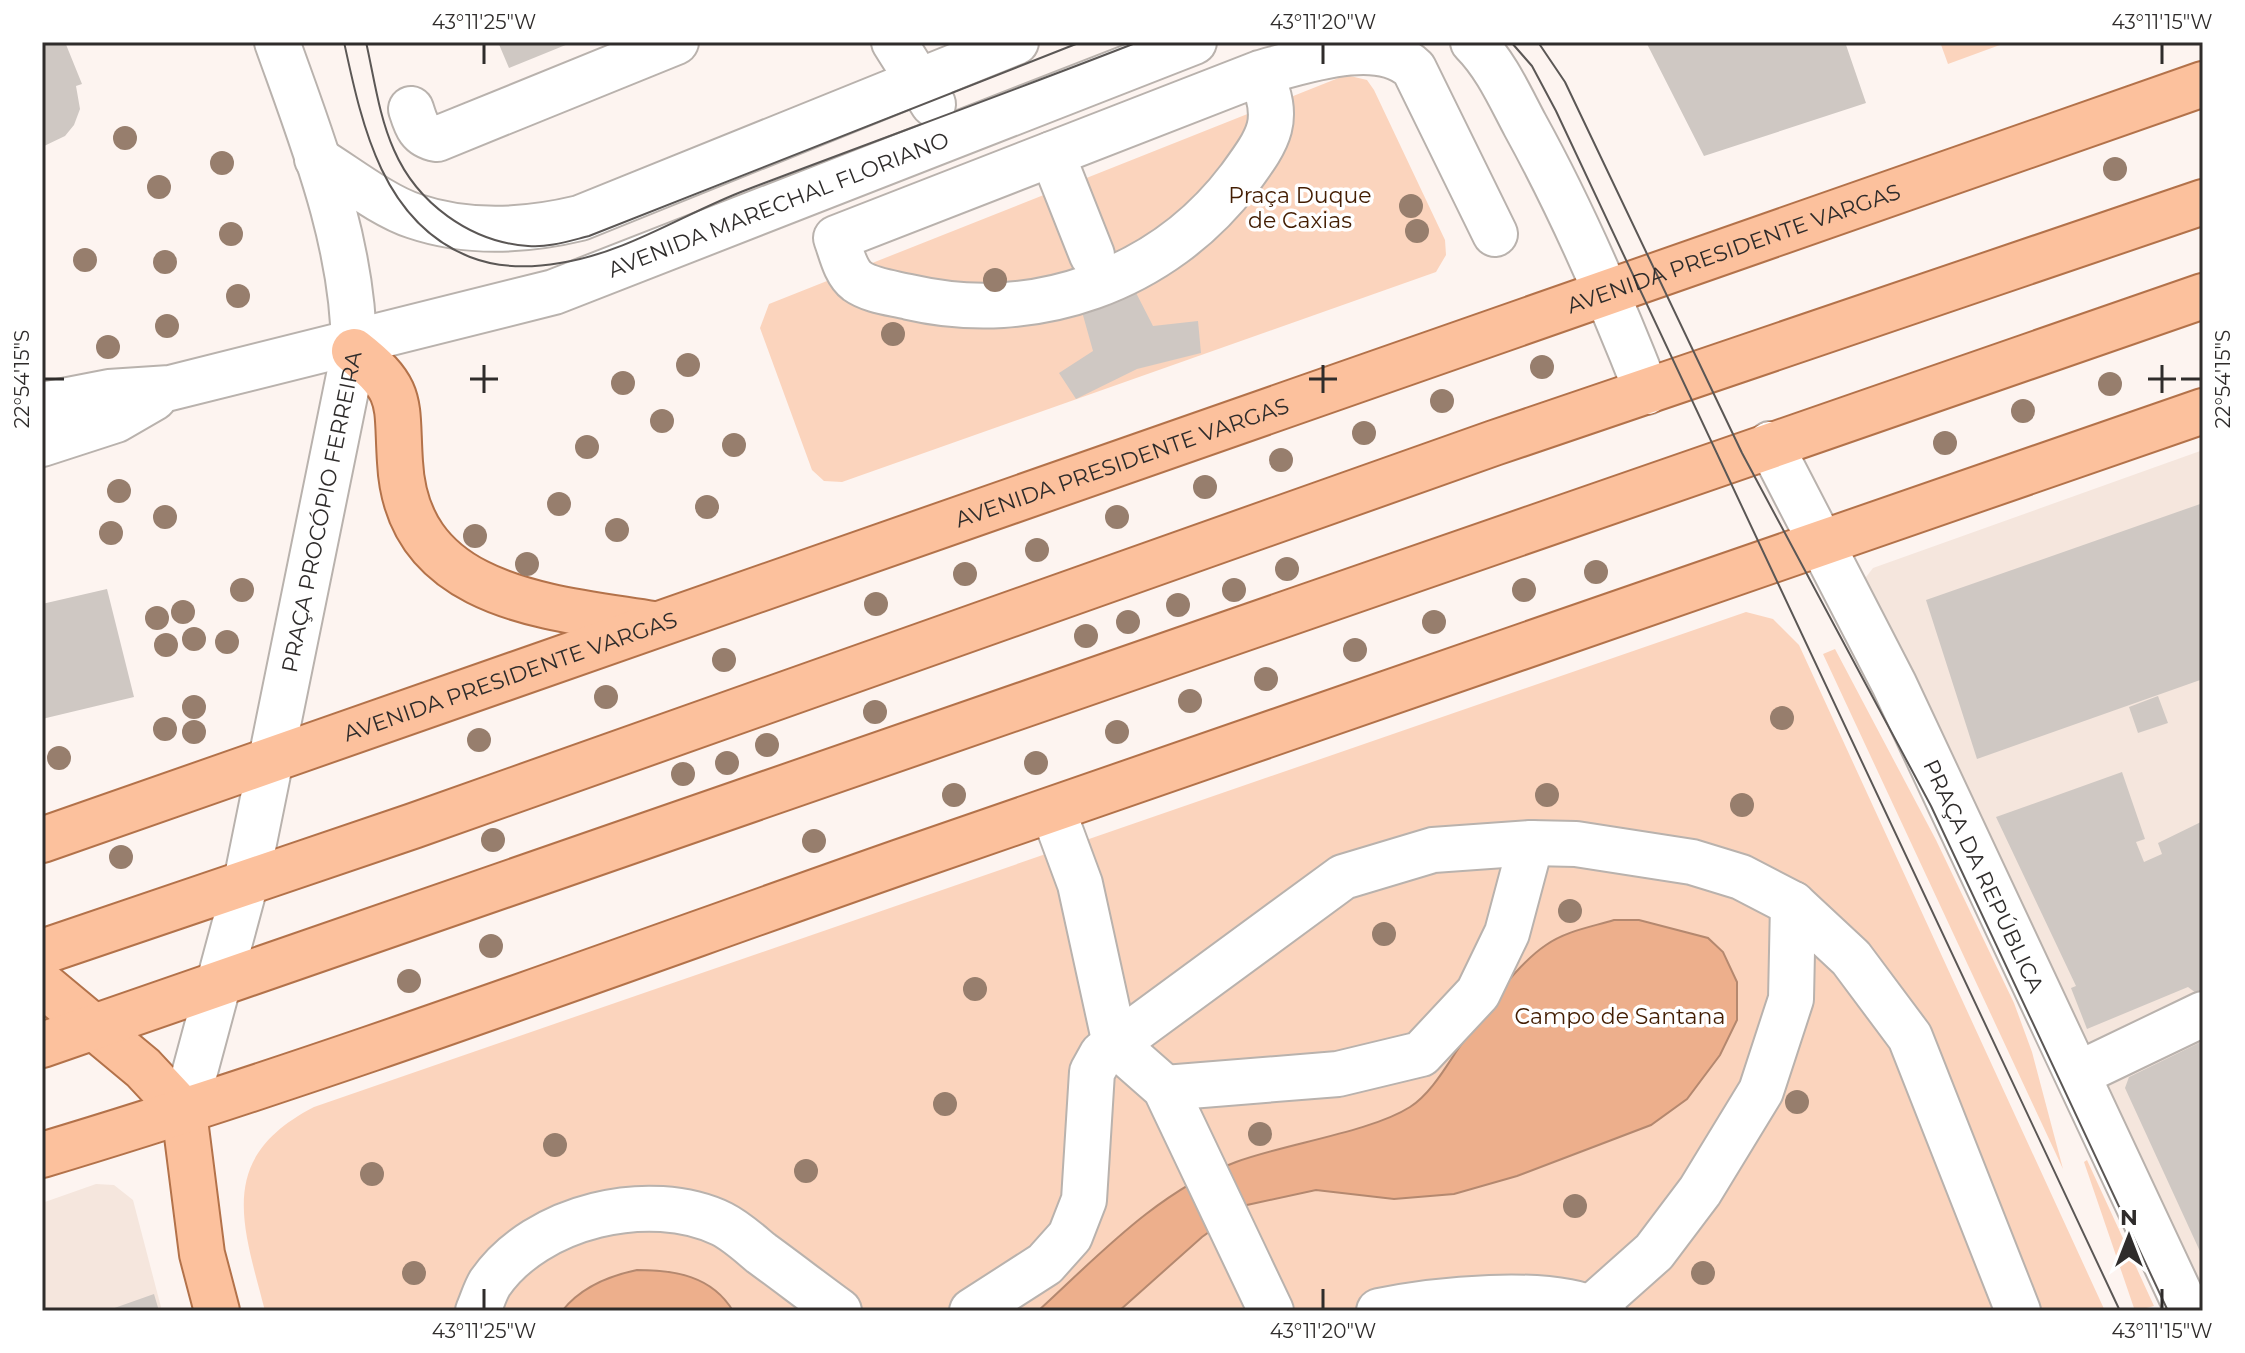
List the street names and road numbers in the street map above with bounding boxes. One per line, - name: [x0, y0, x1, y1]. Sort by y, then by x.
- street label: AVENIDA MARECHAL FLORIANO: [604, 126, 953, 283]
- street label: AVENIDA PRESIDENTE VARGAS: [1563, 177, 1904, 319]
- street label: PRAÇA PROCÓPIO FERREIRA: [275, 349, 367, 675]
- street label: AVENIDA PRESIDENTE VARGAS: [951, 391, 1292, 533]
- street label: AVENIDA PRESIDENTE VARGAS: [340, 605, 681, 747]
- street label: PRAÇA DA REPÚBLICA: [1918, 755, 2050, 997]

